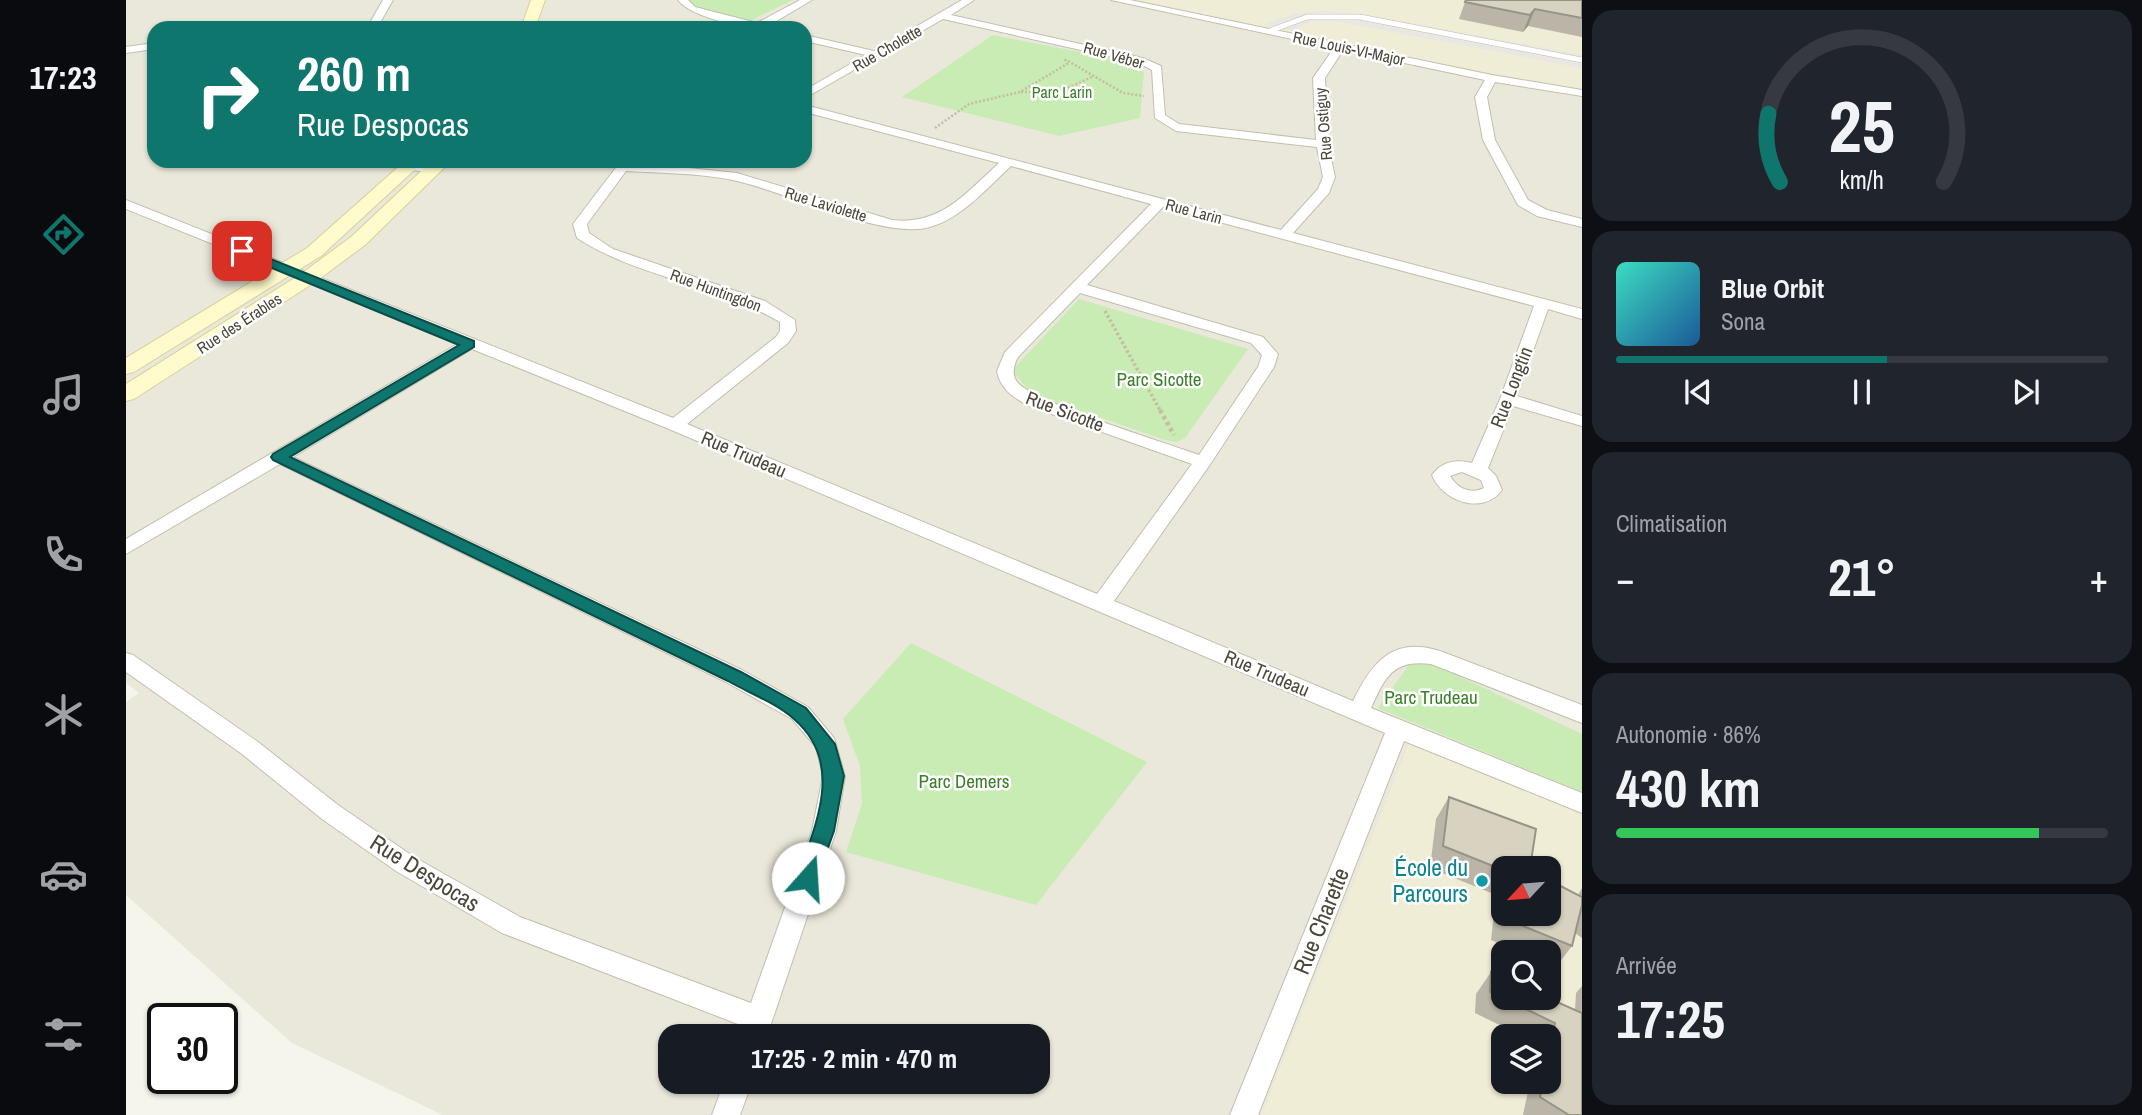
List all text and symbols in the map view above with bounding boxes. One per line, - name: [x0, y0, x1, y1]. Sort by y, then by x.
- street label: Rue Cholette: [848, 19, 926, 77]
- street label: Rue Louis-VI-Major: [1291, 25, 1408, 71]
- street label: Rue Véber: [1081, 36, 1147, 74]
- text: 260 m: [297, 40, 411, 106]
- icon: right: [182, 49, 273, 140]
- text: 17:23: [29, 56, 97, 99]
- text: 25: [1829, 77, 1895, 175]
- park label: Parc Larin: [1032, 81, 1092, 103]
- street label: Rue Ostiguy: [1309, 86, 1337, 161]
- text: Rue Despocas: [297, 103, 469, 146]
- text: km/h: [1840, 162, 1884, 196]
- street label: Rue Laviolette: [782, 181, 870, 227]
- street label: Rue Larin: [1163, 193, 1225, 229]
- icon: directions: [39, 210, 88, 259]
- pin: [212, 221, 272, 281]
- icon: arrive: [223, 232, 261, 270]
- street label: Rue Huntingdon: [667, 263, 765, 317]
- text: Blue Orbit: [1721, 271, 1824, 306]
- street label: Rue des Érables: [192, 287, 286, 359]
- text: Sona: [1721, 306, 1765, 337]
- street label: Rue Longtin: [1484, 343, 1538, 431]
- park label: Parc Sicotte: [1117, 366, 1201, 392]
- icon: music: [39, 370, 88, 419]
- icon: previous: [1679, 373, 1717, 411]
- icon: pause: [1843, 373, 1881, 411]
- icon: next: [2007, 373, 2045, 411]
- street label: Rue Sicotte: [1022, 384, 1108, 438]
- street label: Rue Trudeau: [697, 424, 791, 484]
- text: Climatisation: [1616, 508, 1727, 539]
- icon: phone: [39, 530, 88, 579]
- text: 21°: [1828, 542, 1896, 612]
- text: −: [1616, 553, 1634, 604]
- text: +: [2090, 553, 2108, 604]
- street label: Rue Trudeau: [1220, 643, 1314, 703]
- park label: Parc Trudeau: [1384, 684, 1478, 710]
- icon: climate: [39, 690, 88, 739]
- text: Autonomie · 86%: [1616, 719, 1761, 750]
- text: 430 km: [1616, 753, 1761, 823]
- park label: Parc Demers: [919, 768, 1010, 794]
- street label: Rue Despocas: [365, 827, 486, 918]
- position arrow: [771, 841, 845, 915]
- icon: car: [39, 850, 88, 899]
- place label: École du Parcours: [1393, 852, 1468, 909]
- north arrow: [1491, 856, 1561, 926]
- map controls: [1491, 856, 1561, 1094]
- street label: Rue Charette: [1285, 863, 1356, 979]
- marker: École du Parcours: [1474, 873, 1490, 889]
- button: search: [1491, 940, 1561, 1010]
- text: Arrivée: [1616, 950, 1677, 981]
- text: 17:25: [1616, 984, 1725, 1054]
- speed limit sign: 30: [147, 1003, 238, 1094]
- icon: filters: [39, 1010, 88, 1059]
- button: layers: [1491, 1024, 1561, 1094]
- text: 17:25 · 2 min · 470 m: [751, 1041, 957, 1076]

